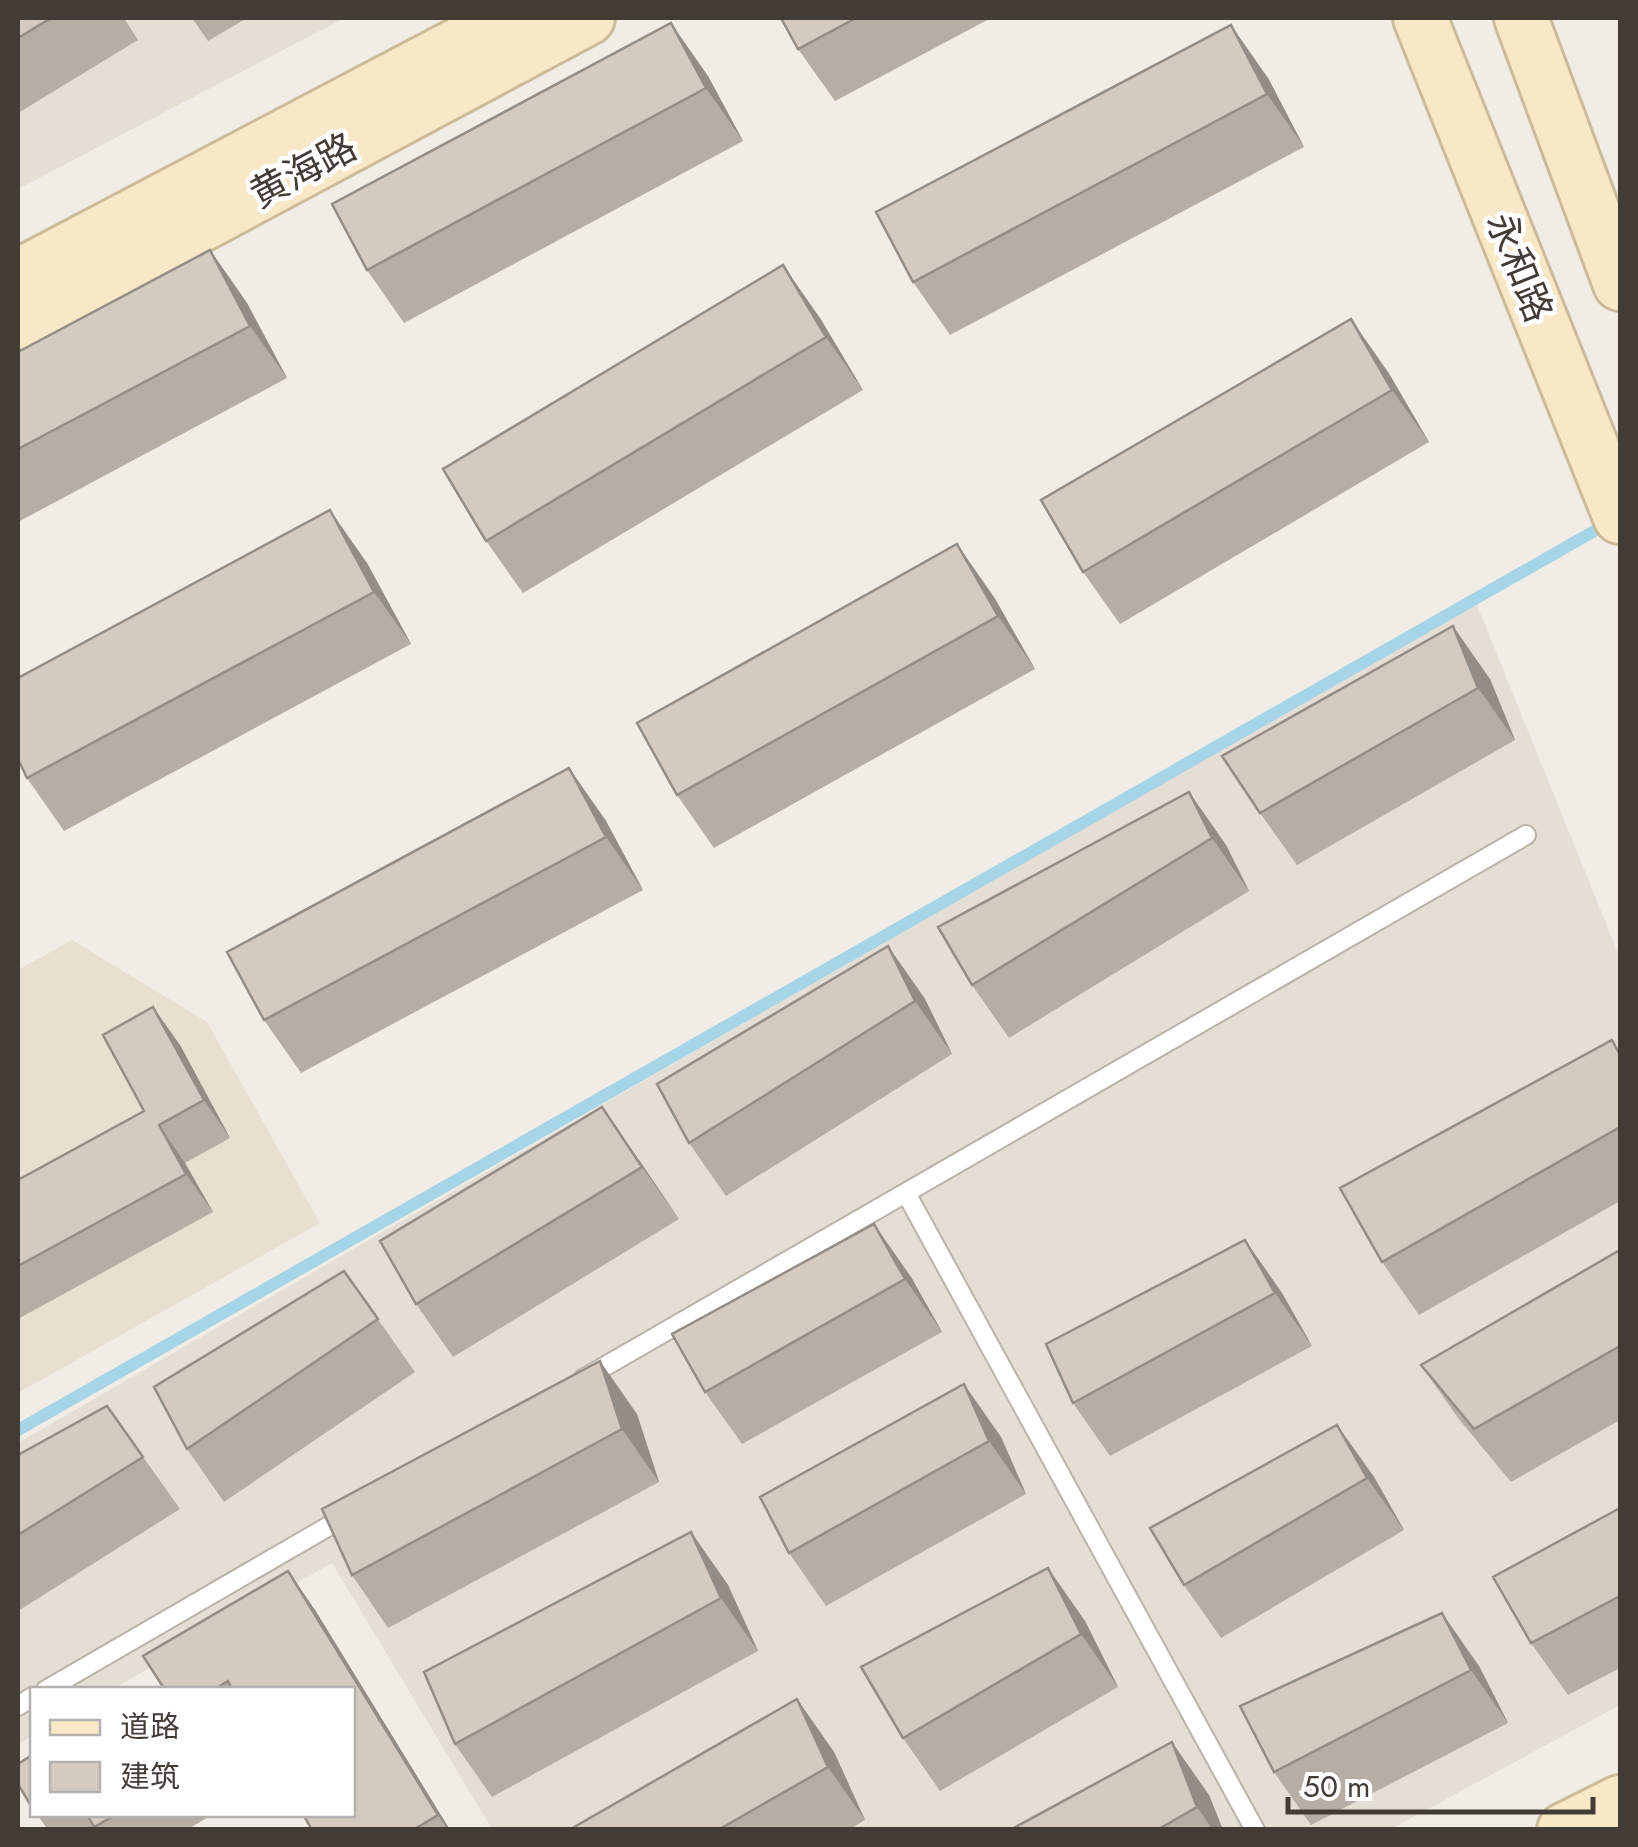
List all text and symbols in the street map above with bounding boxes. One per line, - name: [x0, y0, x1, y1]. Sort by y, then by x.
- street label: 黄海路: [240, 119, 366, 221]
- street label: 永和路: [1473, 204, 1567, 330]
- legend: [30, 1687, 355, 1817]
- text: 道路: [120, 1705, 180, 1748]
- scale bar: [1288, 1752, 1593, 1814]
- text: 建筑: [120, 1755, 180, 1798]
- text: 50 m: [1303, 1765, 1370, 1808]

